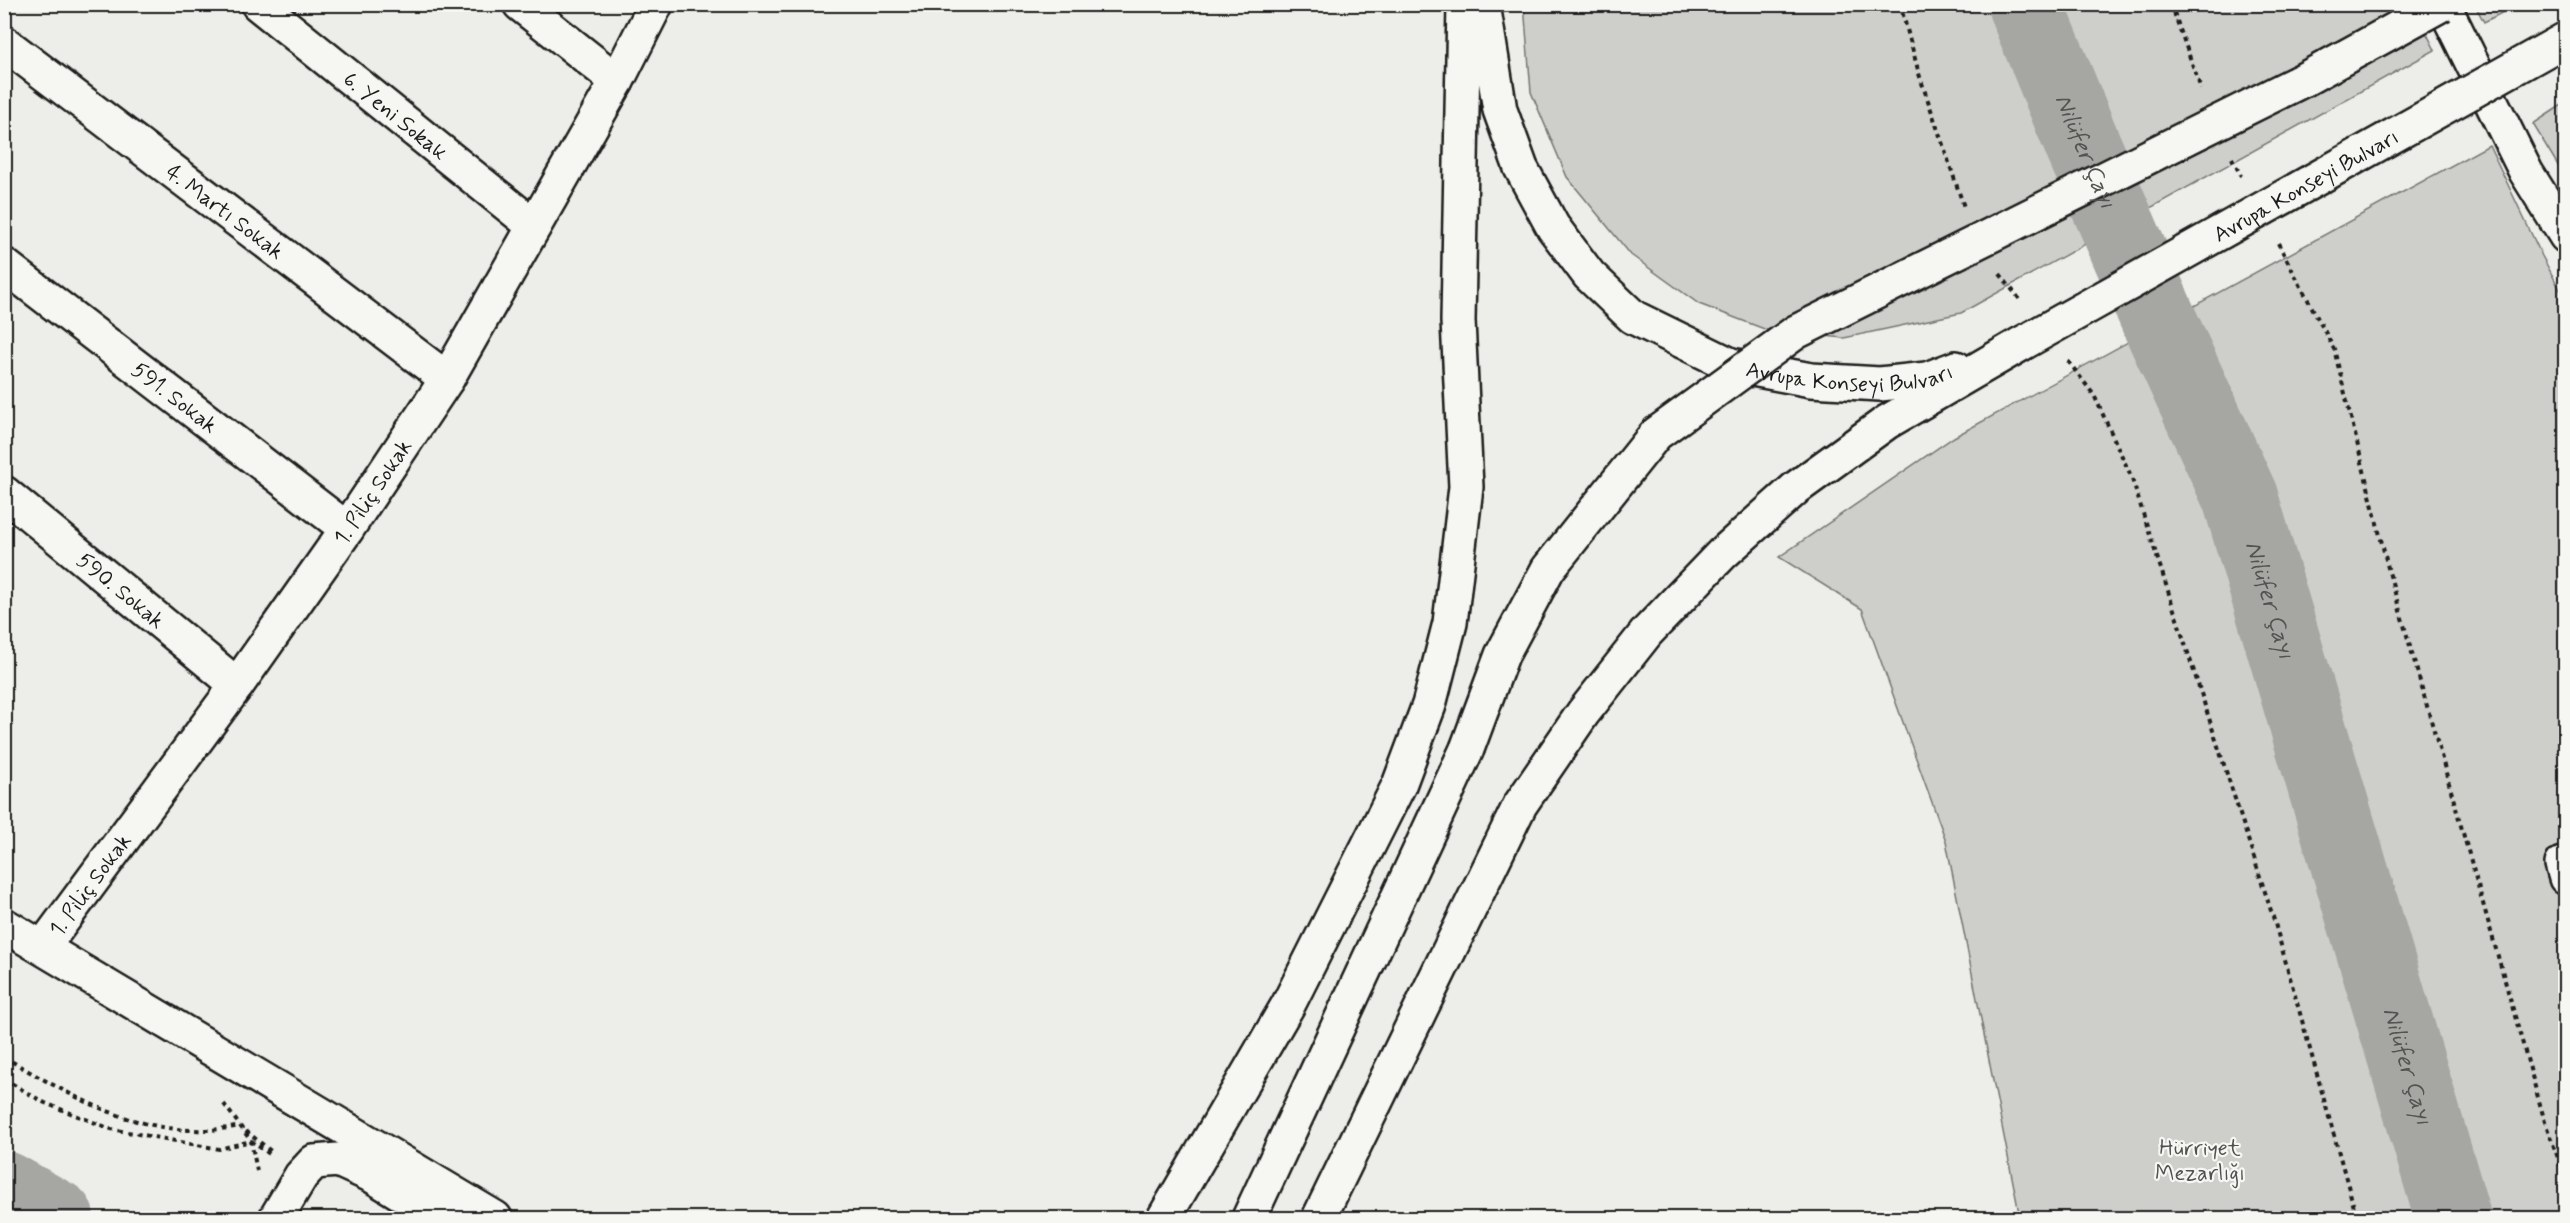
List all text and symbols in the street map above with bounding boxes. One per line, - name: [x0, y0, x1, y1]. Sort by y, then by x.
- street label: 6. Yeni Sokak: [337, 66, 453, 167]
- water label: Nilüfer Çayı: [2047, 90, 2122, 214]
- street label: Avrupa Konseyi Bulvarı: [2209, 123, 2404, 250]
- street label: 4. Martı Sokak: [160, 159, 289, 266]
- street label: 591. Sokak: [125, 356, 223, 440]
- street label: Avrupa Konseyi Bulvarı: [1744, 356, 1957, 400]
- street label: 1. Piliç Sokak: [328, 434, 419, 551]
- water label: Nilüfer Çayı: [2237, 538, 2301, 663]
- street label: 590. Sokak: [70, 547, 170, 636]
- street label: 1. Piliç Sokak: [44, 828, 138, 943]
- water label: Nilüfer Çayı: [2375, 1004, 2439, 1129]
- park label: Hürriyet Mezarlığı: [2155, 1135, 2245, 1189]

